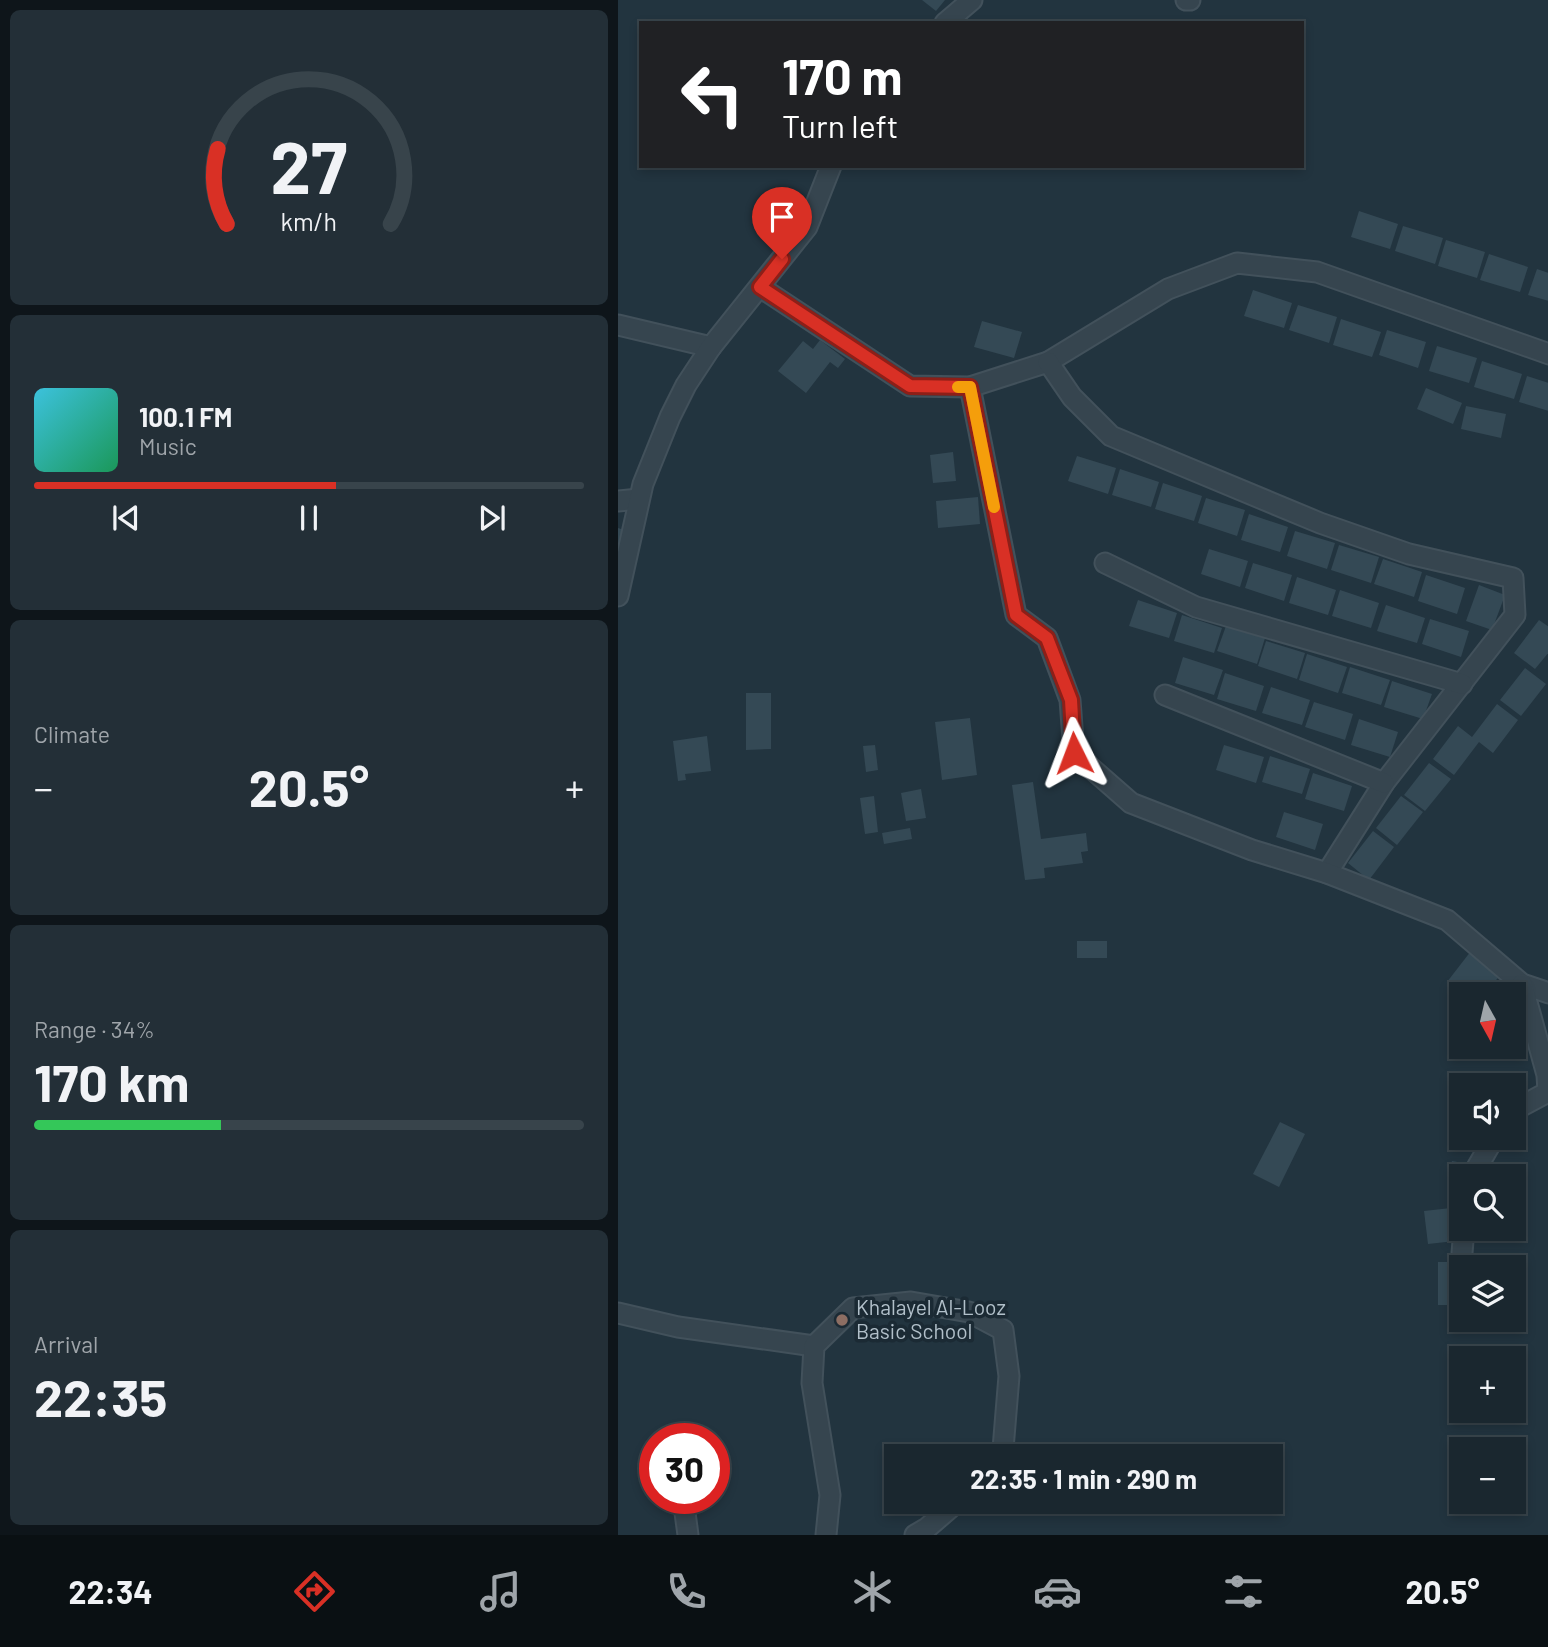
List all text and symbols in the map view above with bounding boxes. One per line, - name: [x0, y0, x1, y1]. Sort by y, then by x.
- text: 170 m: [782, 46, 902, 105]
- icon: left: [667, 49, 758, 140]
- text: Turn left: [782, 106, 899, 144]
- text: 27: [271, 121, 347, 209]
- pin: [752, 187, 812, 259]
- icon: arrive: [763, 198, 801, 236]
- text: km/h: [281, 205, 337, 235]
- text: 100.1 FM: [139, 401, 232, 432]
- text: Music: [139, 432, 197, 460]
- icon: previous: [107, 499, 145, 537]
- icon: pause: [290, 499, 328, 537]
- icon: next: [473, 499, 511, 537]
- position arrow: [1037, 716, 1111, 790]
- text: Climate: [34, 720, 110, 748]
- text: 20.5°: [249, 755, 369, 817]
- text: −: [34, 764, 53, 810]
- text: +: [565, 764, 584, 810]
- north arrow: [1449, 982, 1526, 1059]
- map controls: [1449, 982, 1526, 1514]
- text: Range · 34%: [34, 1015, 155, 1043]
- text: 170 km: [34, 1050, 189, 1112]
- button: sound: [1449, 1073, 1526, 1150]
- button: search: [1449, 1164, 1526, 1241]
- button: layers: [1449, 1255, 1526, 1332]
- place label: Khalayel Al-Looz Basic School: [856, 1294, 1006, 1343]
- marker: Khalayel Al-Looz Basic School: [834, 1312, 850, 1328]
- text: Arrival: [34, 1330, 98, 1358]
- button: +: [1449, 1346, 1526, 1423]
- text: 22:35: [34, 1365, 167, 1427]
- speed limit sign: 30: [639, 1423, 730, 1514]
- button: −: [1449, 1437, 1526, 1514]
- text: 22:35 · 1 min · 290 m: [970, 1463, 1197, 1494]
- icon: directions: [290, 1567, 339, 1616]
- icon: music: [476, 1567, 525, 1616]
- icon: phone: [662, 1567, 711, 1616]
- icon: climate: [848, 1567, 897, 1616]
- icon: car: [1033, 1567, 1082, 1616]
- icon: filters: [1219, 1567, 1268, 1616]
- text: 22:34: [68, 1572, 153, 1610]
- text: 20.5°: [1405, 1572, 1480, 1610]

